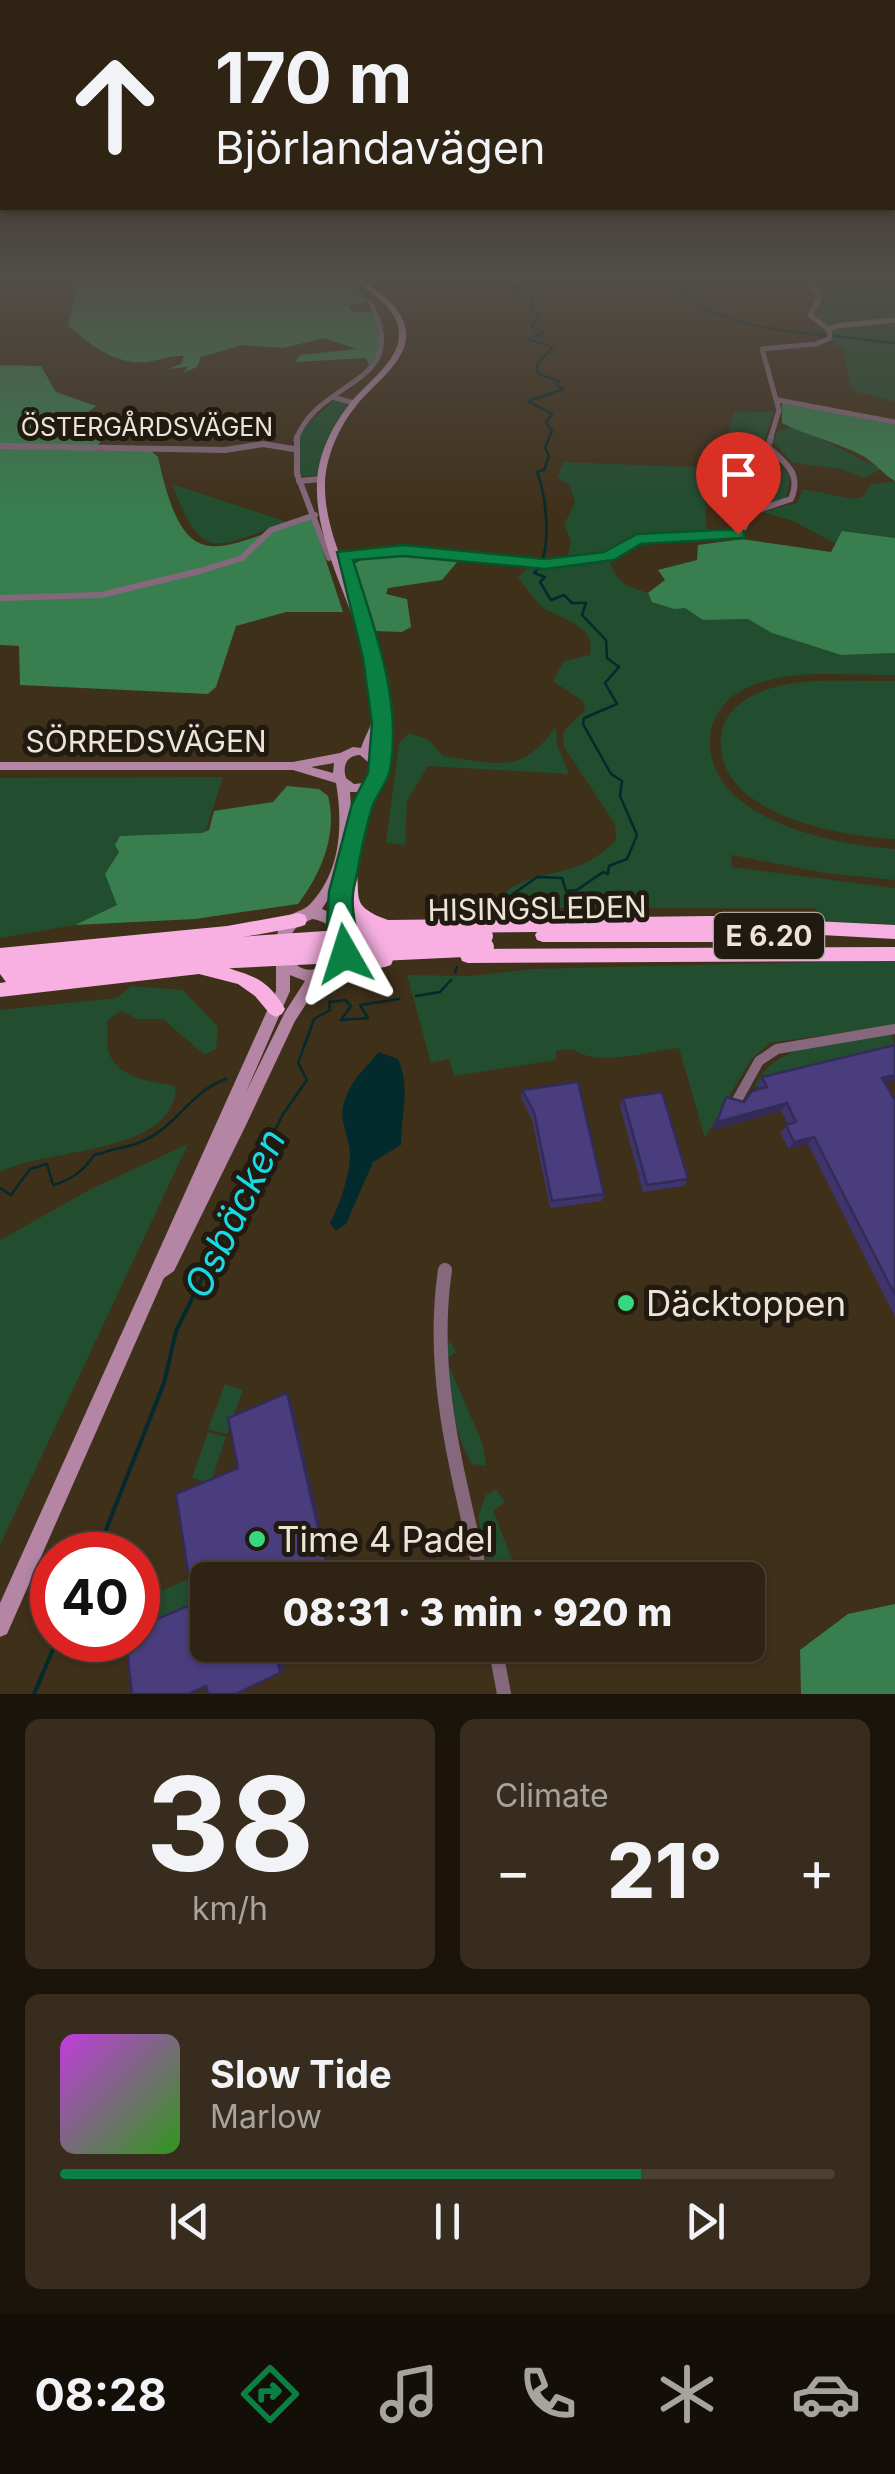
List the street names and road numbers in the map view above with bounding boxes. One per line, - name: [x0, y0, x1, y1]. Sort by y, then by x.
- street label: ÖSTERGÅRDSVÄGEN: [21, 410, 273, 442]
- street label: SÖRREDSVÄGEN: [25, 723, 267, 759]
- street label: HISINGSLEDEN: [427, 888, 647, 928]
- road number: E 6.20: [714, 913, 824, 959]

